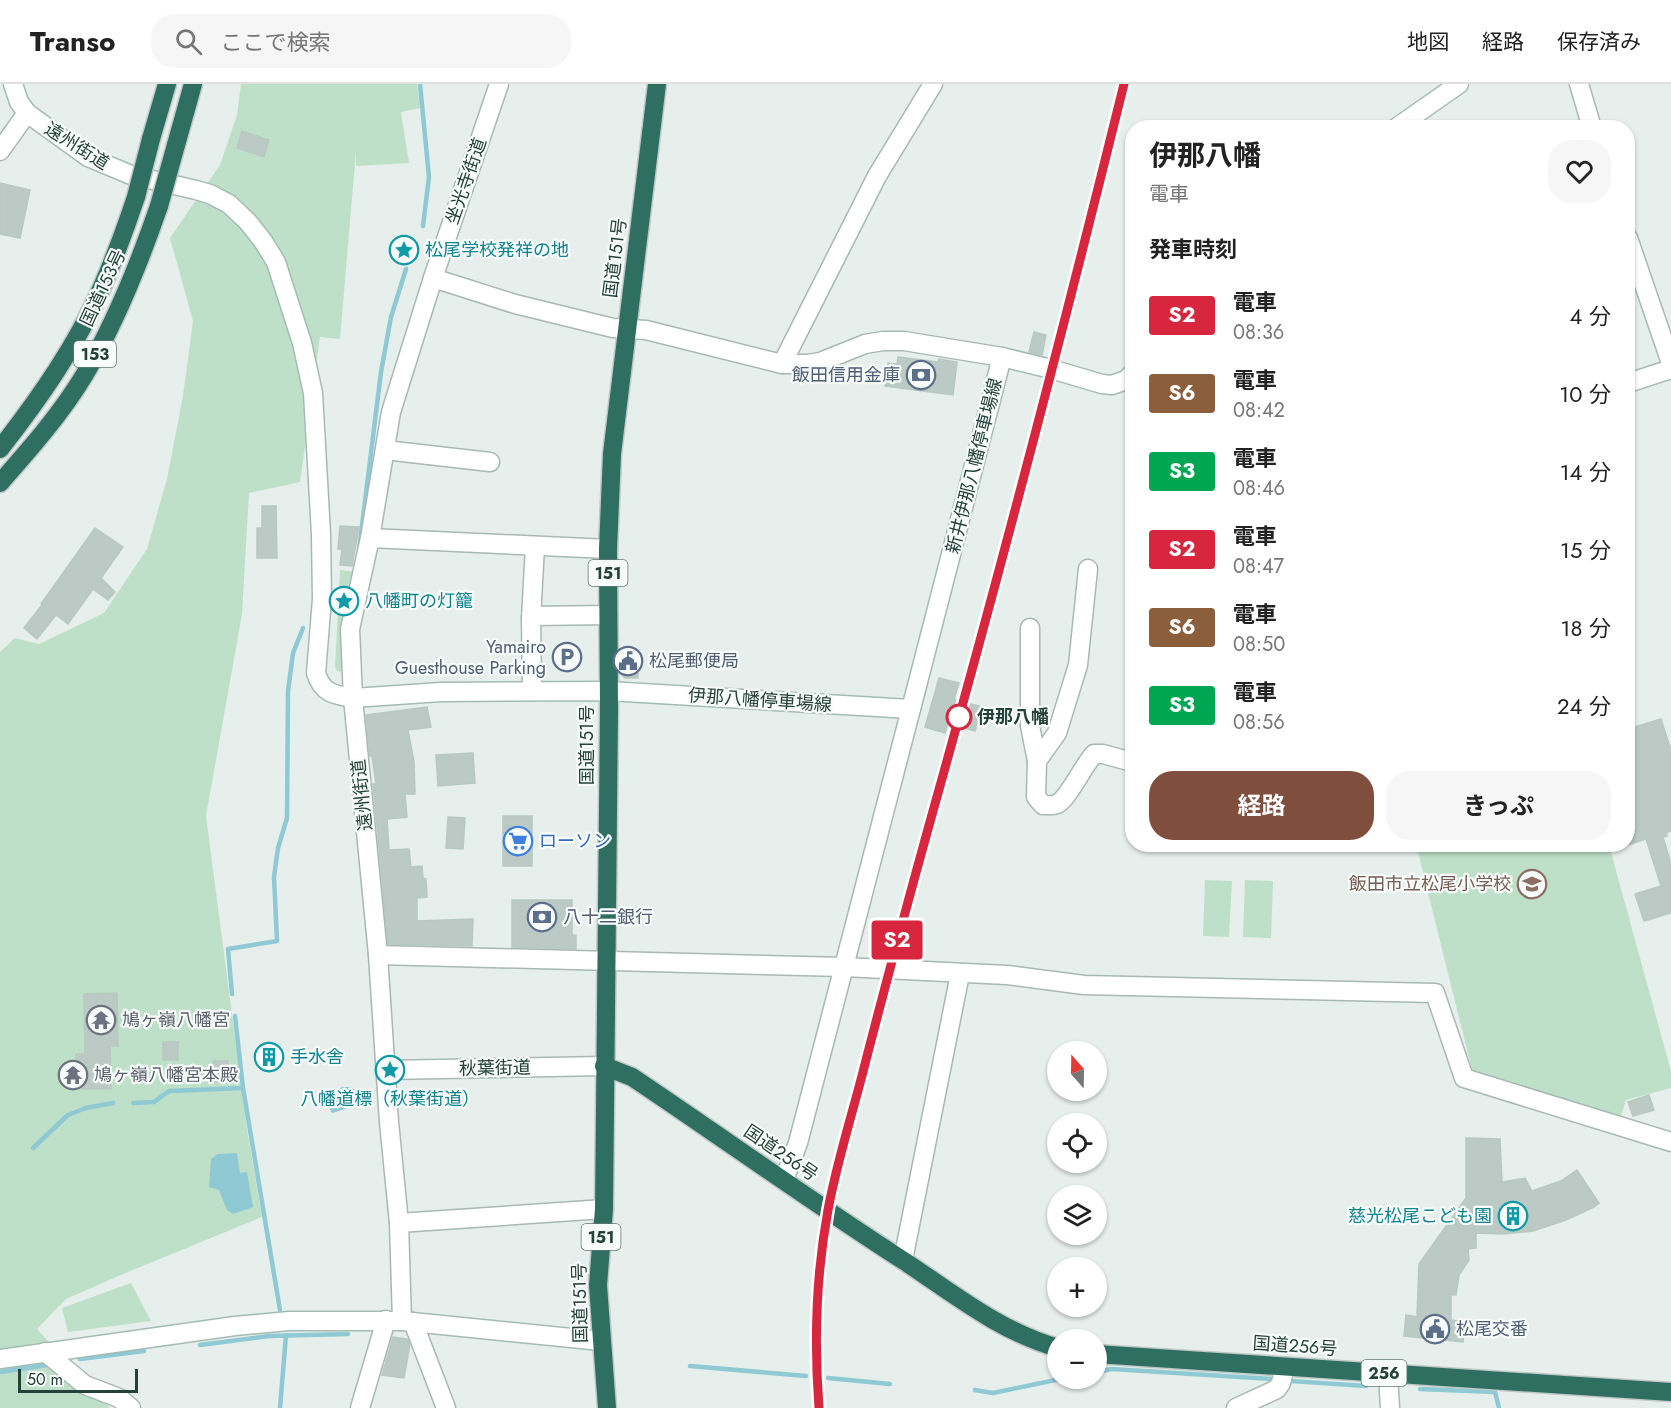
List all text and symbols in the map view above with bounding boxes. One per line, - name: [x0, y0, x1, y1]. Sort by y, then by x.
- search box: [151, 14, 571, 68]
- text: Transo: [30, 21, 115, 62]
- icon: search: [172, 25, 205, 58]
- text: ここで検索: [220, 26, 330, 58]
- text: 地図: [1407, 27, 1449, 57]
- text: 経路: [1482, 27, 1524, 57]
- text: 保存済み: [1557, 27, 1641, 57]
- street label: 遠州街道: [40, 116, 114, 176]
- street label: 坐光寺街道: [439, 134, 493, 228]
- text: 伊那八幡: [1149, 135, 1261, 176]
- button: heart: [1548, 140, 1611, 203]
- text: 電車: [1149, 180, 1189, 209]
- street label: 国道151号: [597, 217, 633, 299]
- text: 発車時刻: [1149, 233, 1237, 265]
- place icon: 松尾学校発祥の地: [388, 234, 420, 266]
- place label: 松尾学校発祥の地: [425, 237, 569, 263]
- street label: 国道153号: [74, 245, 132, 331]
- text: 電車: [1233, 286, 1277, 318]
- text: S2: [1169, 300, 1195, 330]
- text: 4 分: [1570, 300, 1611, 332]
- text: 08:36: [1233, 318, 1284, 347]
- road number: 153: [74, 341, 116, 367]
- bank icon: 飯田信用金庫: [905, 359, 937, 391]
- place label: 飯田信用金庫: [792, 362, 900, 388]
- text: 電車: [1233, 364, 1277, 396]
- street label: 新井伊那八幡停車場線: [940, 376, 1008, 556]
- text: S6: [1168, 378, 1196, 408]
- text: 10 分: [1559, 378, 1611, 410]
- text: 08:42: [1233, 396, 1285, 425]
- text: 電車: [1233, 442, 1277, 474]
- text: S3: [1169, 456, 1195, 486]
- text: 14 分: [1560, 456, 1611, 488]
- text: 08:46: [1233, 474, 1285, 503]
- text: 電車: [1233, 520, 1277, 552]
- text: S2: [1169, 534, 1195, 564]
- text: 15 分: [1560, 534, 1611, 566]
- text: 08:47: [1233, 552, 1284, 581]
- road number: 151: [588, 560, 628, 586]
- place icon: 八幡町の灯籠: [328, 585, 360, 617]
- place label: 八幡町の灯籠: [365, 588, 473, 614]
- text: 電車: [1233, 598, 1277, 630]
- text: S6: [1168, 612, 1196, 642]
- text: 18 分: [1560, 612, 1611, 644]
- text: 08:50: [1233, 630, 1285, 659]
- place label: Yamairo Guesthouse Parking: [395, 634, 546, 681]
- parking icon: Yamairo Guesthouse Parking: [551, 641, 583, 673]
- public building icon: 松尾郵便局: [612, 645, 644, 677]
- place label: 松尾郵便局: [649, 648, 739, 674]
- text: 電車: [1233, 676, 1277, 708]
- street label: 伊那八幡停車場線: [687, 682, 833, 718]
- text: S3: [1169, 690, 1195, 720]
- text: 24 分: [1557, 690, 1611, 722]
- marker: 伊那八幡: [946, 704, 972, 730]
- place label: 伊那八幡: [977, 704, 1049, 730]
- street label: 国道151号: [574, 705, 600, 785]
- text: 08:56: [1233, 708, 1285, 737]
- street label: 遠州街道: [345, 758, 379, 832]
- button: 経路: [1149, 771, 1374, 840]
- button: きっぷ: [1386, 771, 1611, 840]
- supermarket icon: ローソン: [502, 825, 534, 857]
- place label: ローソン: [539, 828, 611, 854]
- school or university icon: 飯田市立松尾小学校: [1516, 868, 1548, 900]
- place label: 飯田市立松尾小学校: [1349, 871, 1511, 897]
- bank icon: 八十二銀行: [526, 901, 558, 933]
- place label: 八十二銀行: [563, 904, 653, 930]
- line badge: S2: [870, 920, 924, 960]
- text: S2: [884, 925, 910, 955]
- temple icon: 鳩ヶ嶺八幡宮: [85, 1004, 117, 1036]
- place label: 鳩ヶ嶺八幡宮: [122, 1007, 230, 1033]
- building icon: 手水舎: [253, 1041, 285, 1073]
- north arrow: [1047, 1041, 1107, 1101]
- map controls: [1047, 1041, 1107, 1389]
- place label: 手水舎: [290, 1044, 344, 1070]
- place icon: 八幡道標（秋葉街道）: [374, 1054, 406, 1086]
- street label: 秋葉街道: [459, 1054, 531, 1082]
- temple icon: 鳩ヶ嶺八幡宮本殿: [57, 1059, 89, 1091]
- place label: 鳩ヶ嶺八幡宮本殿: [94, 1062, 238, 1088]
- place label: 八幡道標（秋葉街道）: [300, 1086, 480, 1112]
- button: locate: [1047, 1113, 1107, 1173]
- street label: 国道256号: [739, 1119, 823, 1187]
- button: layers: [1047, 1185, 1107, 1245]
- building icon: 慈光松尾こども園: [1497, 1200, 1529, 1232]
- place label: 慈光松尾こども園: [1348, 1203, 1492, 1229]
- road number: 151: [582, 1224, 620, 1250]
- button: +: [1047, 1257, 1107, 1317]
- street label: 国道151号: [566, 1263, 594, 1343]
- public building icon: 松尾交番: [1419, 1313, 1451, 1345]
- place label: 松尾交番: [1456, 1316, 1528, 1342]
- button: −: [1047, 1329, 1107, 1389]
- street label: 国道256号: [1252, 1330, 1338, 1362]
- road number: 256: [1362, 1360, 1406, 1386]
- scale bar: [18, 1366, 138, 1394]
- text: 50 m: [27, 1368, 63, 1391]

